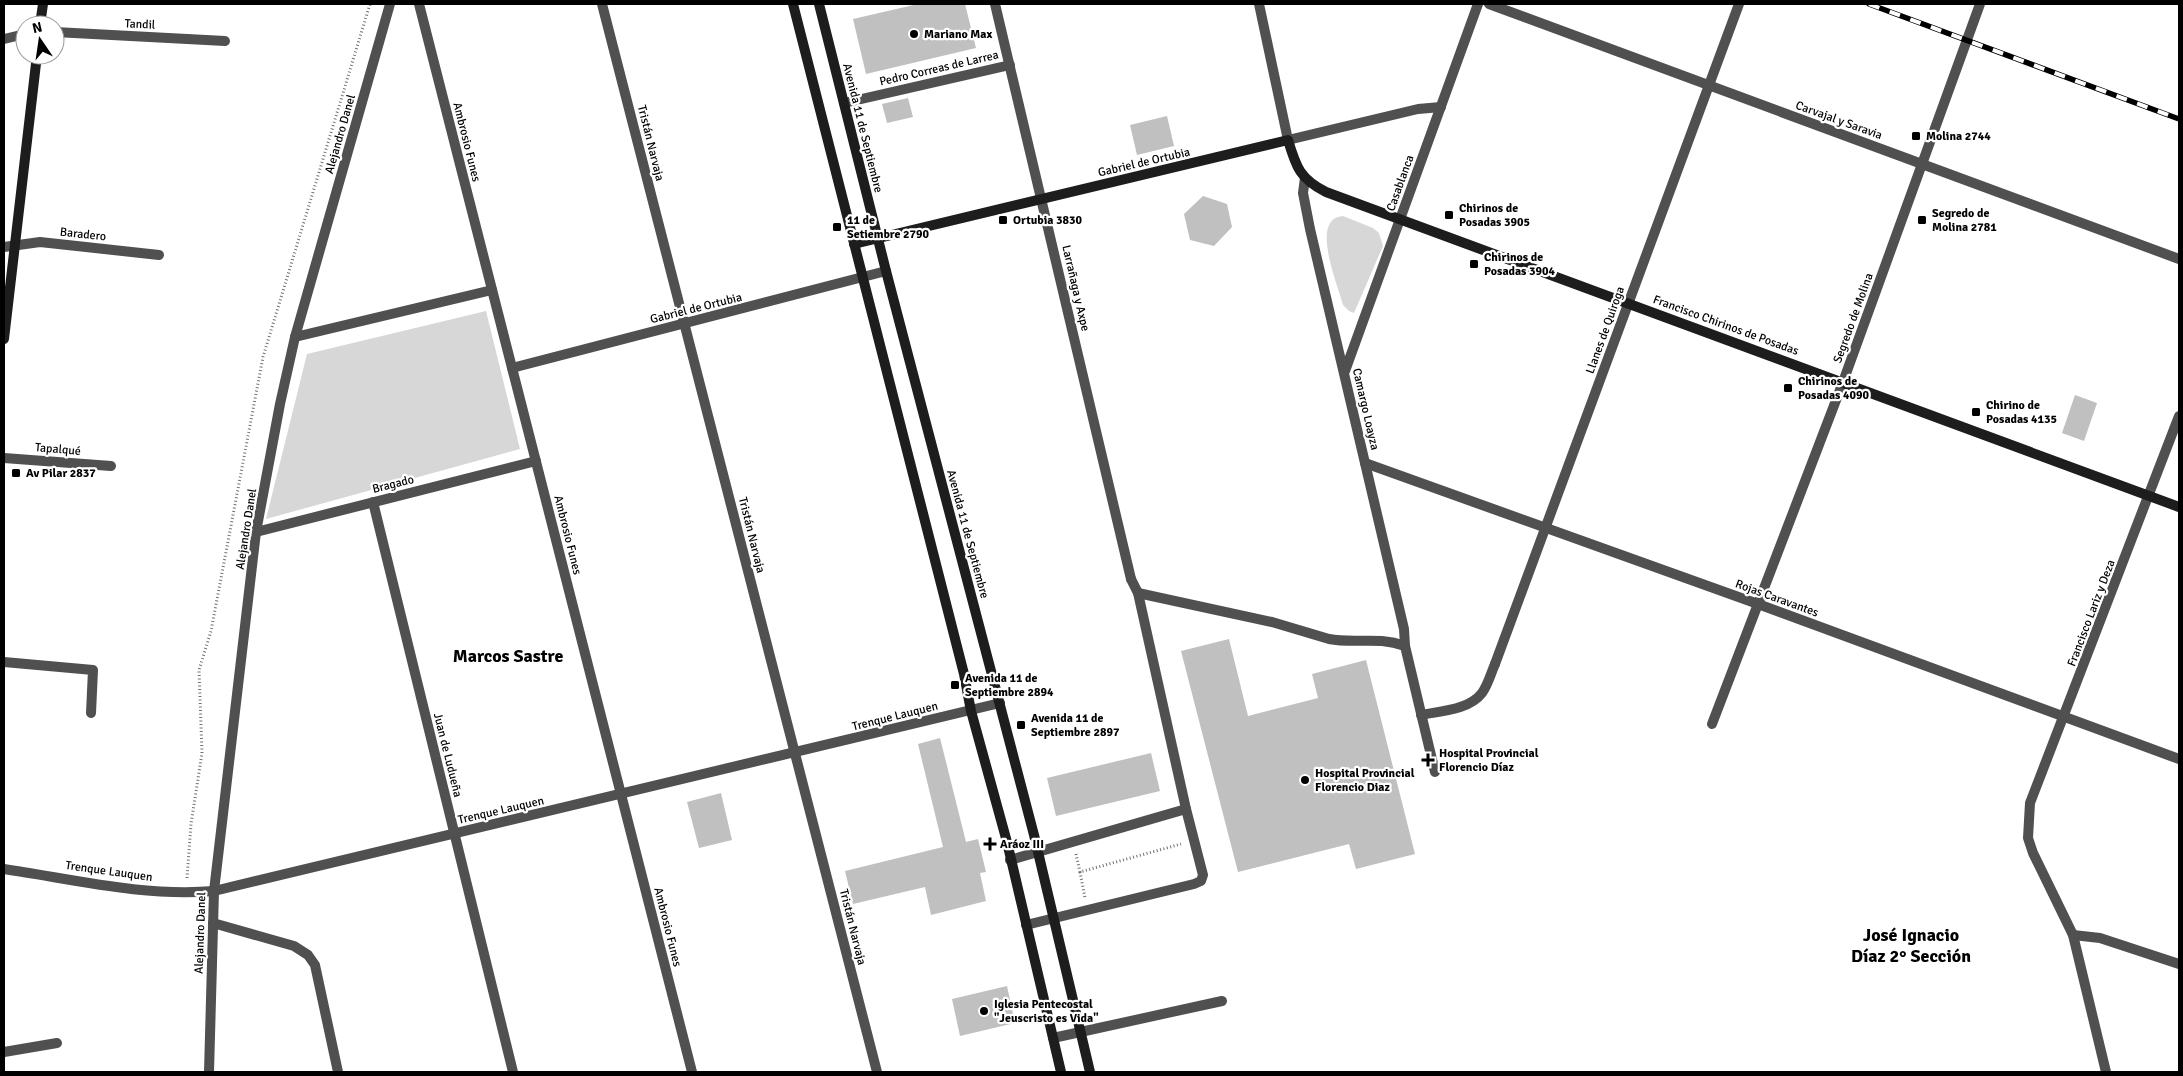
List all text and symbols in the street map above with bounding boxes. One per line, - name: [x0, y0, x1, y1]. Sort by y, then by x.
- north arrow: [15, 15, 65, 65]
- street label: Tandil: [124, 16, 156, 33]
- text: N: [31, 18, 44, 37]
- place label: Mariano Max: [924, 27, 993, 42]
- marker: Mariano Max: [908, 28, 920, 40]
- street label: Pedro Correas de Larrea: [878, 47, 1000, 89]
- street label: Avenida 11 de Septiembre: [839, 62, 886, 194]
- street label: Alejandro Danel: [322, 92, 359, 176]
- street label: Carvajal y Saravia: [1793, 98, 1884, 143]
- street label: Ambrosio Funes: [449, 101, 484, 183]
- street label: Tristán Narvaja: [634, 104, 667, 183]
- place label: Molina 2744: [1926, 129, 1991, 144]
- marker: Molina 2744: [1910, 130, 1922, 142]
- street label: Gabriel de Ortubia: [1097, 145, 1192, 180]
- street label: Casablanca: [1383, 153, 1418, 213]
- place label: Chirinos de Posadas 3905: [1459, 201, 1530, 230]
- place label: Segredo de Molina 2781: [1932, 206, 1997, 235]
- marker: Chirinos de Posadas 3905: [1443, 209, 1455, 221]
- place label: 11 de Setiembre 2790: [847, 213, 929, 242]
- place label: Ortubia 3830: [1013, 213, 1083, 228]
- marker: Ortubia 3830: [997, 214, 1009, 226]
- marker: Segredo de Molina 2781: [1916, 214, 1928, 226]
- marker: 11 de Setiembre 2790: [831, 221, 843, 233]
- street label: Baradero: [59, 225, 107, 244]
- street label: Larrañaga y Axpe: [1058, 243, 1093, 333]
- place label: Chirinos de Posadas 3904: [1484, 250, 1556, 279]
- marker: Chirinos de Posadas 3904: [1468, 258, 1480, 270]
- street label: Segredo de Molina: [1830, 271, 1877, 365]
- street label: Llanes de Quiroga: [1583, 285, 1628, 376]
- street label: Gabriel de Ortubia: [649, 290, 744, 327]
- street label: Francisco Chirinos de Posadas: [1651, 292, 1801, 359]
- street label: Camargo Loayza: [1349, 367, 1382, 452]
- place label: Chirinos de Posadas 4090: [1798, 374, 1870, 403]
- marker: Chirinos de Posadas 4090: [1782, 382, 1794, 394]
- place label: Chirino de Posadas 4135: [1986, 398, 2057, 427]
- marker: Chirino de Posadas 4135: [1970, 406, 1982, 418]
- street label: Tapalqué: [34, 440, 81, 459]
- place label: Av Pilar 2837: [26, 466, 96, 481]
- marker: Av Pilar 2837: [10, 467, 22, 479]
- street label: Avenida 11 de Septiembre: [943, 468, 992, 600]
- street label: Bragado: [371, 472, 416, 497]
- street label: Alejandro Danel: [233, 487, 260, 571]
- street label: Ambrosio Funes: [550, 494, 585, 576]
- street label: Tristán Narvaja: [735, 496, 768, 575]
- street label: Francisco Lariz y Deza: [2064, 558, 2119, 669]
- street label: Rojas Caravantes: [1733, 576, 1821, 620]
- district label: Marcos Sastre: [453, 645, 563, 667]
- place label: Avenida 11 de Septiembre 2894: [965, 671, 1054, 700]
- marker: Avenida 11 de Septiembre 2894: [949, 679, 961, 691]
- street label: Trenque Lauquen: [851, 699, 940, 734]
- street label: Juan de Ludueña: [430, 711, 465, 799]
- place label: Avenida 11 de Septiembre 2897: [1031, 711, 1120, 740]
- marker: Avenida 11 de Septiembre 2897: [1015, 719, 1027, 731]
- place label: Hospital Provincial Florencio Díaz: [1439, 746, 1539, 775]
- marker: Hospital Provincial Florencio Díaz: [1421, 753, 1435, 767]
- place label: Hospital Provincial Florencio Diaz: [1315, 766, 1415, 795]
- marker: Hospital Provincial Florencio Diaz: [1299, 774, 1311, 786]
- street label: Trenque Lauquen: [457, 793, 546, 828]
- place label: Aráoz III: [1000, 837, 1044, 852]
- marker: Aráoz III: [984, 838, 996, 850]
- street label: Trenque Lauquen: [64, 858, 153, 885]
- street label: Ambrosio Funes: [650, 886, 685, 968]
- street label: Tristán Narvaja: [836, 888, 869, 967]
- street label: Alejandro Danel: [192, 891, 209, 974]
- district label: José Ignacio Díaz 2° Sección: [1851, 924, 1971, 967]
- place label: Iglesia Pentecostal "Jeuscristo es Vida": [994, 997, 1099, 1026]
- marker: Iglesia Pentecostal "Jeuscristo es Vida": [978, 1005, 990, 1017]

